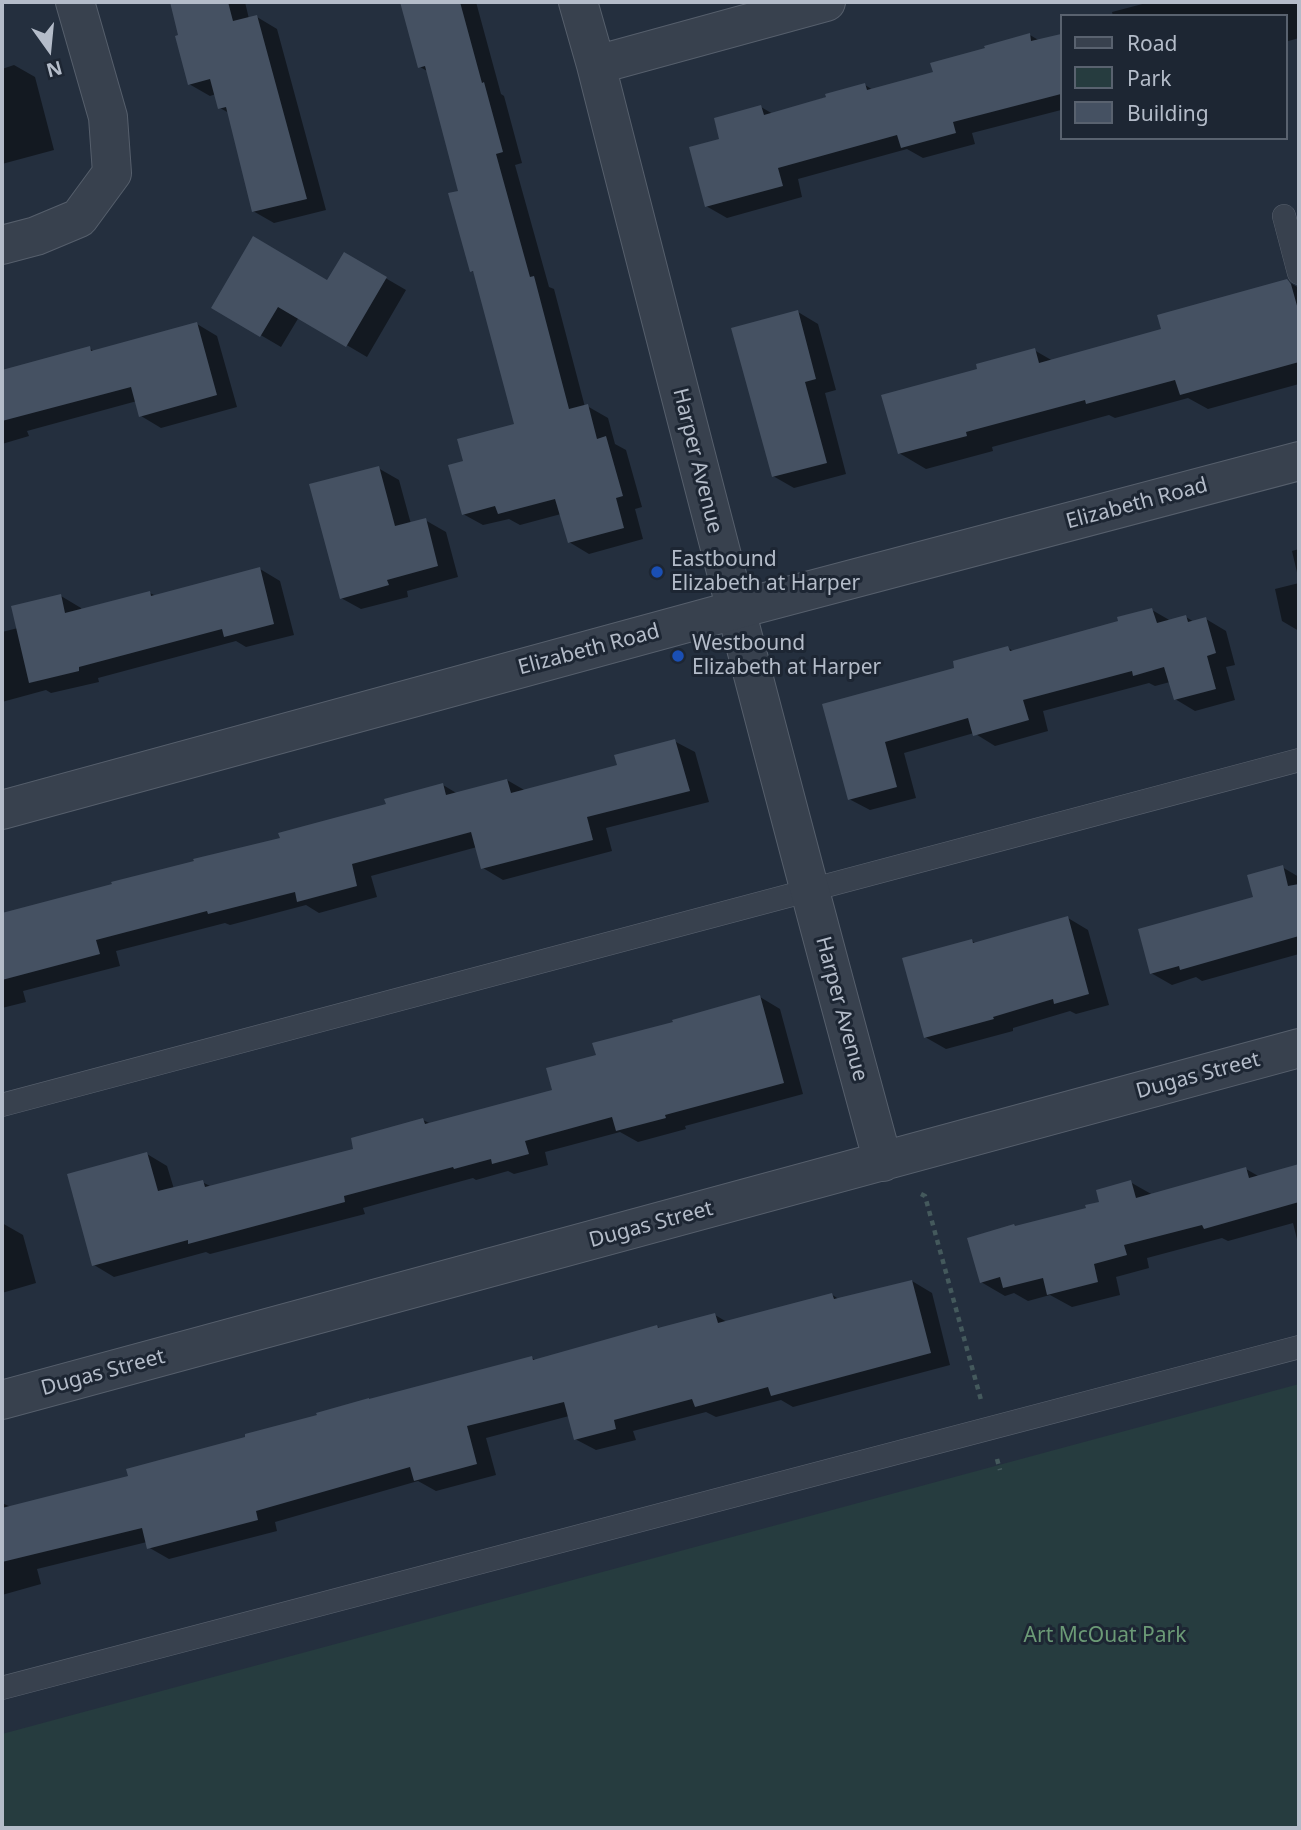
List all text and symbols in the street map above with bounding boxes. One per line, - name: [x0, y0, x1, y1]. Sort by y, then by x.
- north arrow: [14, 14, 84, 84]
- legend: [1060, 14, 1287, 140]
- text: Road: [1127, 29, 1177, 57]
- text: N: [44, 55, 65, 84]
- text: Park: [1127, 64, 1171, 92]
- text: Building: [1127, 99, 1209, 127]
- street label: Harper Avenue: [667, 386, 727, 536]
- street label: Elizabeth Road: [1064, 473, 1210, 535]
- place label: Eastbound Elizabeth at Harper: [671, 547, 860, 597]
- marker: Eastbound Elizabeth at Harper: [649, 564, 665, 580]
- street label: Elizabeth Road: [516, 619, 662, 681]
- place label: Westbound Elizabeth at Harper: [692, 631, 881, 681]
- marker: Westbound Elizabeth at Harper: [670, 648, 686, 664]
- street label: Harper Avenue: [810, 934, 872, 1084]
- street label: Dugas Street: [1133, 1047, 1263, 1105]
- street label: Dugas Street: [586, 1196, 716, 1254]
- street label: Dugas Street: [38, 1344, 168, 1402]
- park label: Art McOuat Park: [1024, 1623, 1186, 1649]

